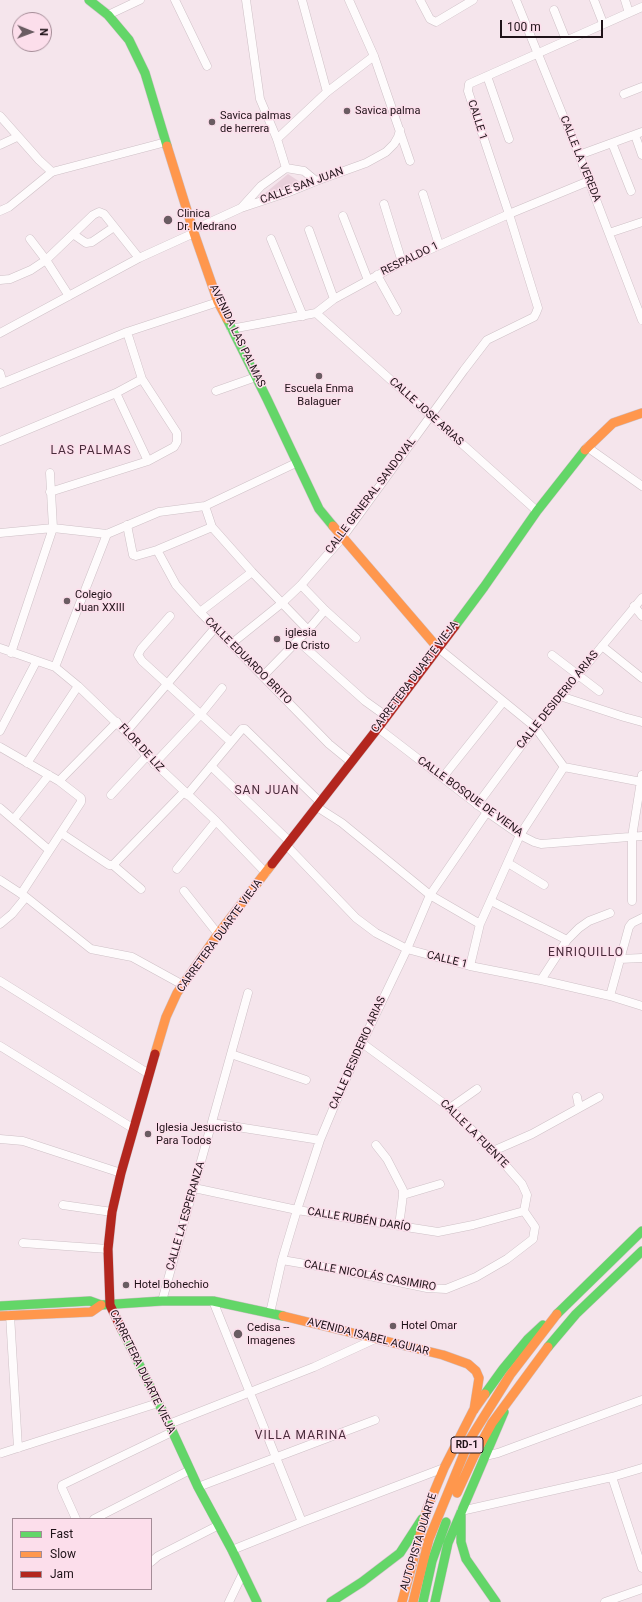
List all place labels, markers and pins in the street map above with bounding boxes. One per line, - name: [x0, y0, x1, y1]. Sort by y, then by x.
- place label: Savica palma: [355, 104, 420, 118]
- marker: Savica palma: [342, 106, 352, 116]
- place label: Savica palmas de herrera: [220, 109, 291, 135]
- marker: Savica palmas de herrera: [207, 117, 217, 127]
- place label: Clinica Dr. Medrano: [177, 207, 236, 233]
- marker: Clinica Dr. Medrano: [162, 214, 174, 226]
- marker: Escuela Enma Balaguer: [314, 371, 324, 381]
- place label: Escuela Enma Balaguer: [285, 382, 353, 408]
- place label: Colegio Juan XXIII: [75, 588, 125, 614]
- marker: Colegio Juan XXIII: [62, 596, 72, 606]
- place label: iglesia De Cristo: [285, 626, 330, 652]
- marker: iglesia De Cristo: [272, 634, 282, 644]
- place label: Iglesia Jesucristo Para Todos: [156, 1121, 242, 1147]
- marker: Iglesia Jesucristo Para Todos: [143, 1129, 153, 1139]
- place label: Hotel Bohechio: [134, 1278, 209, 1292]
- marker: Hotel Bohechio: [121, 1280, 131, 1290]
- place label: Hotel Omar: [401, 1319, 457, 1333]
- place label: Cedisa -- Imagenes: [247, 1321, 295, 1347]
- marker: Hotel Omar: [388, 1321, 398, 1331]
- marker: Cedisa -- Imagenes: [232, 1328, 244, 1340]

